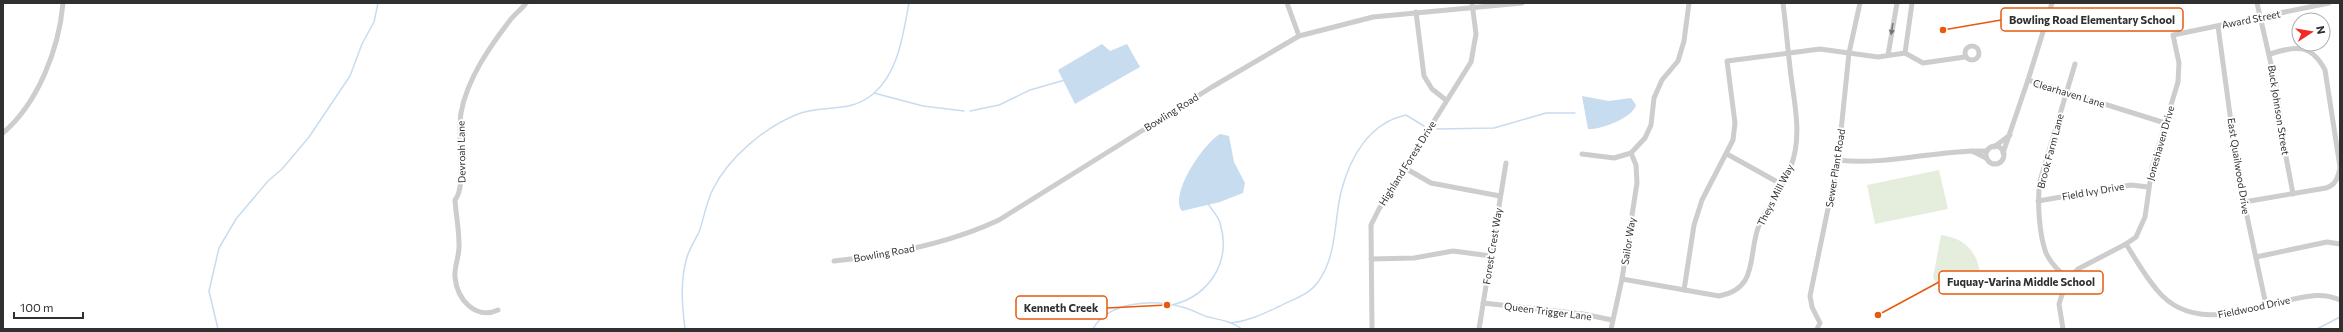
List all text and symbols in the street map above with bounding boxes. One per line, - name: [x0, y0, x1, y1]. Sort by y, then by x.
- street label: Award Street: [2221, 7, 2281, 31]
- callout: Bowling Road Elementary School: [2001, 8, 2183, 31]
- north arrow: [2291, 12, 2331, 52]
- text: Bowling Road Elementary School: [2009, 13, 2175, 26]
- one-way arrow: [1889, 23, 1895, 35]
- text: N: [2314, 24, 2328, 35]
- street label: Buck Johnson Street: [2266, 64, 2292, 156]
- street label: Clearhaven Lane: [2032, 76, 2106, 110]
- street label: Bowling Road: [1142, 90, 1201, 133]
- street label: Joneshaven Drive: [2144, 104, 2176, 182]
- street label: Brook Farm Lane: [2034, 112, 2066, 190]
- street label: East Quailwood Drive: [2225, 117, 2253, 215]
- street label: Highland Forest Drive: [1376, 118, 1438, 208]
- street label: Devroah Lane: [454, 121, 468, 183]
- street label: Sewer Plant Road: [1823, 128, 1847, 208]
- street label: Theys Mill Way: [1754, 162, 1796, 228]
- street label: Field Ivy Drive: [2061, 180, 2125, 202]
- street label: Forest Crest Way: [1480, 207, 1504, 285]
- street label: Sailor Way: [1618, 216, 1638, 266]
- street label: Bowling Road: [853, 242, 916, 264]
- callout: Fuquay-Varina Middle School: [1939, 271, 2103, 294]
- text: Fuquay-Varina Middle School: [1947, 275, 2095, 288]
- street label: Fieldwood Drive: [2217, 293, 2291, 321]
- scale bar: [14, 294, 83, 320]
- callout: Kenneth Creek: [1016, 296, 1107, 319]
- text: 100 m: [20, 300, 54, 314]
- street label: Queen Trigger Lane: [1504, 300, 1592, 322]
- text: Kenneth Creek: [1024, 301, 1099, 314]

